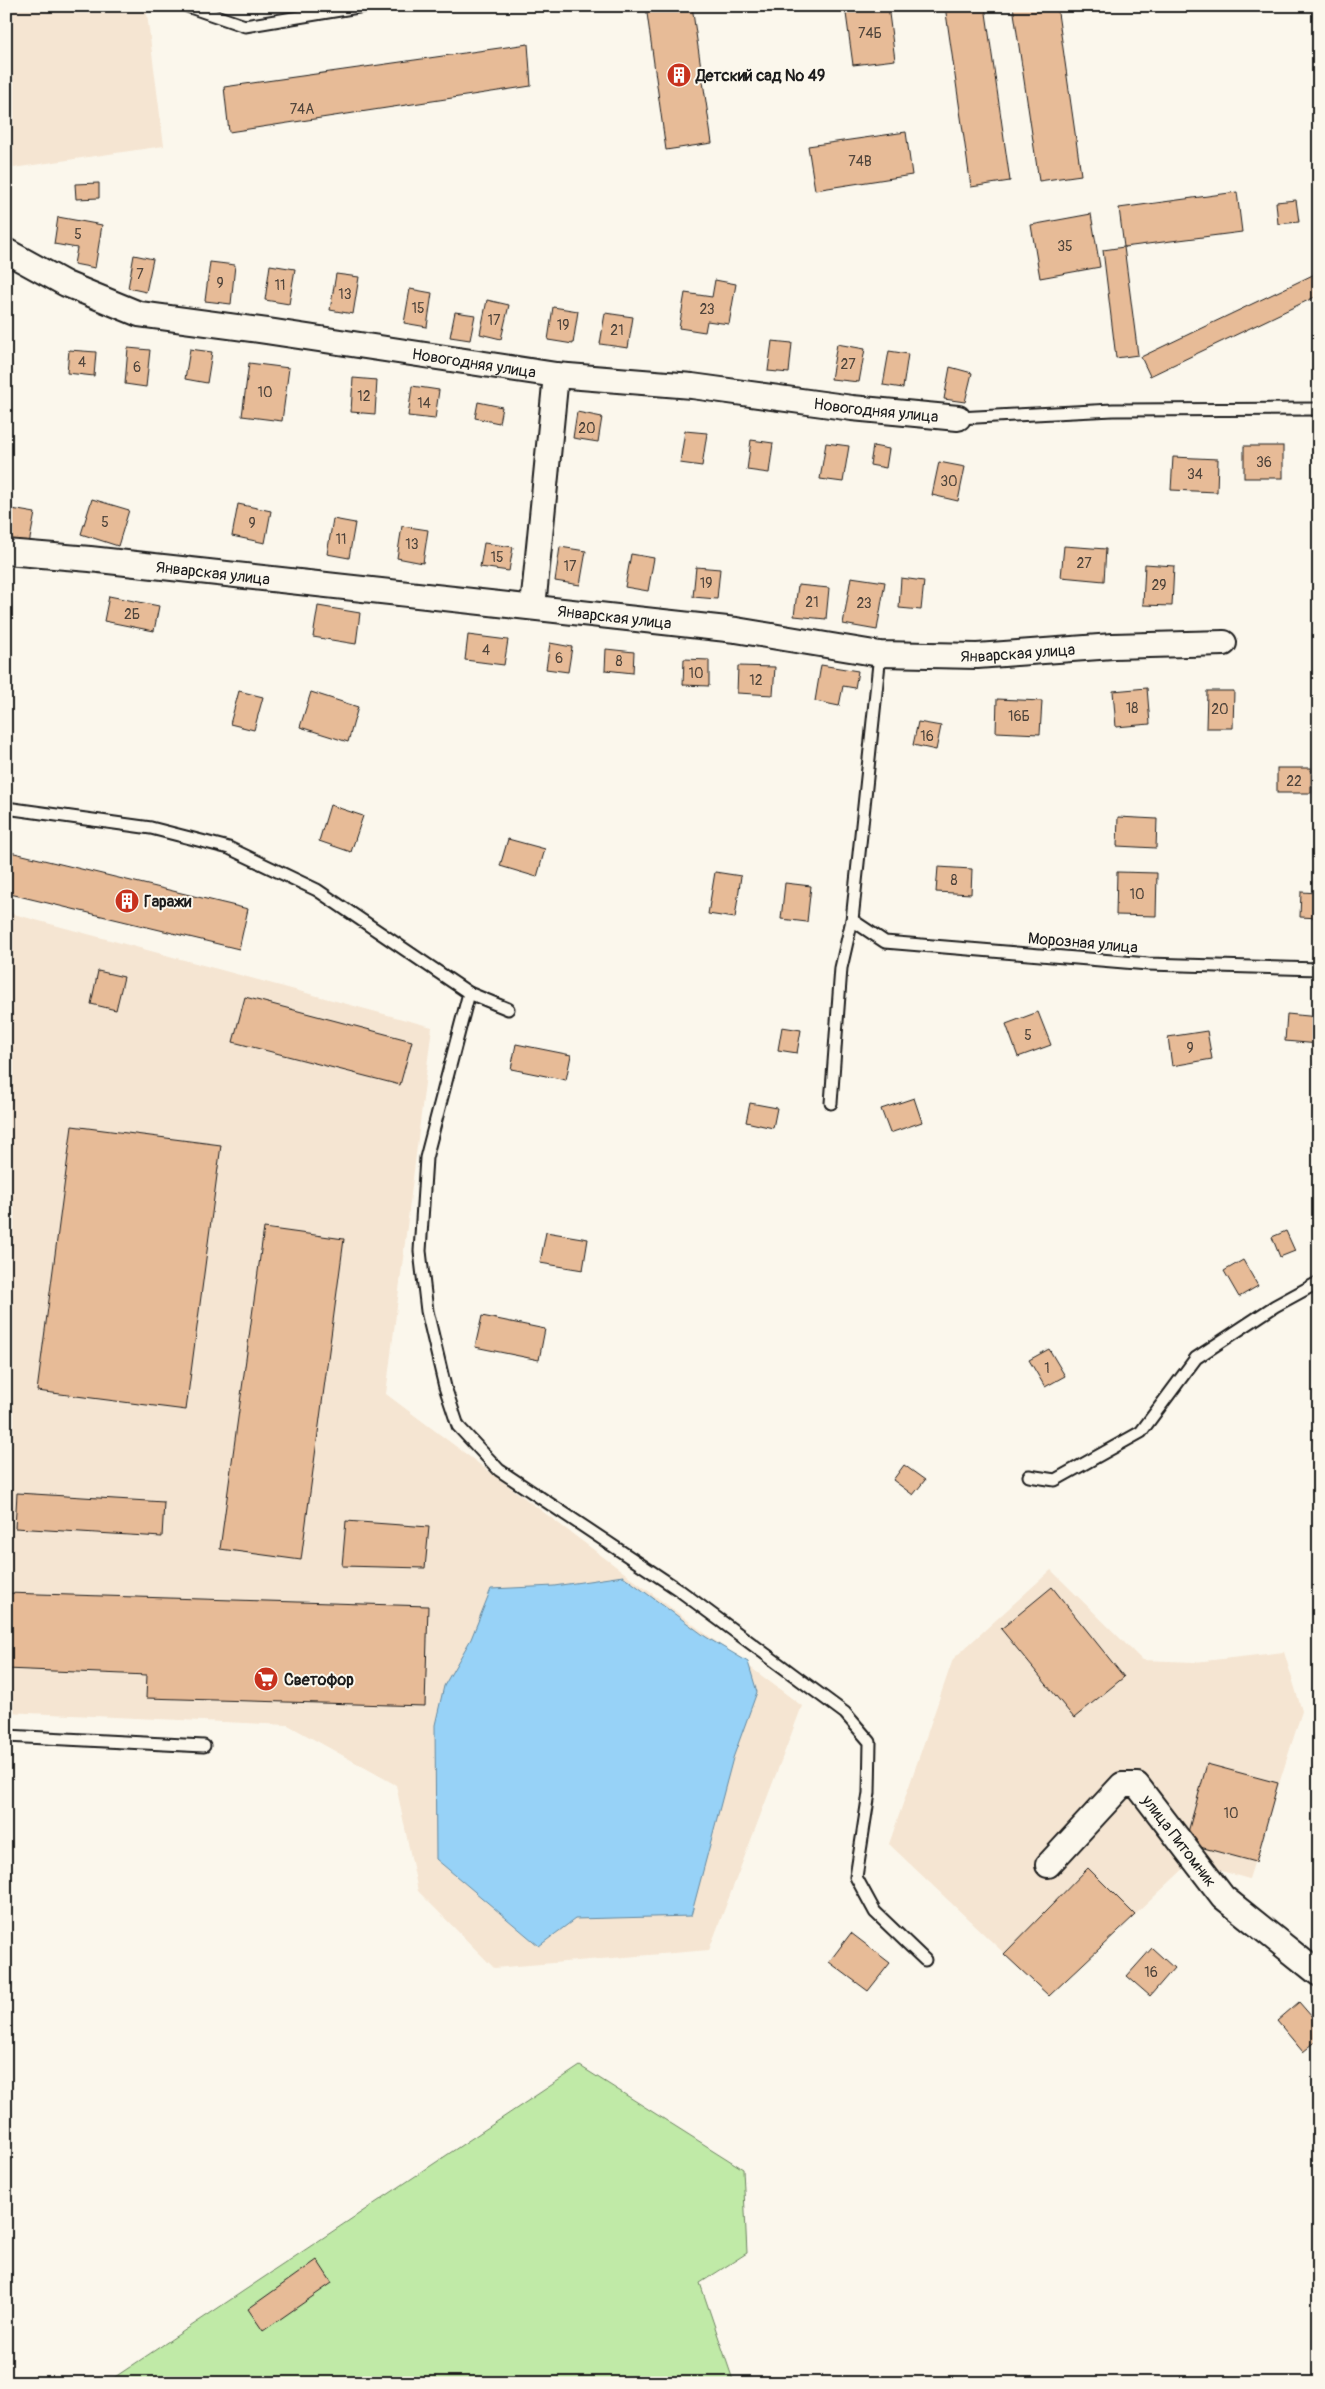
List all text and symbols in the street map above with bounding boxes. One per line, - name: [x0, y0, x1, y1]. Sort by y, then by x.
- house number: 74Б: [858, 25, 882, 42]
- building icon: Детский сад № 49: [666, 62, 692, 88]
- place label: Детский сад № 49: [695, 66, 825, 86]
- house number: 74А: [290, 101, 314, 118]
- house number: 74В: [848, 153, 872, 170]
- house number: 5: [74, 226, 82, 243]
- house number: 35: [1057, 238, 1073, 255]
- house number: 7: [136, 266, 144, 283]
- house number: 9: [216, 275, 224, 292]
- house number: 11: [275, 277, 285, 294]
- house number: 13: [338, 286, 352, 303]
- house number: 15: [411, 300, 425, 317]
- house number: 23: [699, 301, 715, 318]
- house number: 17: [488, 312, 501, 329]
- house number: 19: [557, 317, 569, 334]
- house number: 21: [610, 322, 624, 339]
- street label: Новогодняя улица: [410, 344, 537, 383]
- house number: 4: [78, 354, 86, 371]
- house number: 27: [840, 356, 856, 373]
- house number: 6: [133, 359, 141, 376]
- house number: 10: [257, 384, 273, 401]
- house number: 12: [357, 388, 371, 405]
- street label: Новогодняя улица: [812, 394, 939, 427]
- house number: 14: [417, 395, 431, 412]
- house number: 20: [578, 420, 596, 437]
- house number: 36: [1256, 454, 1272, 471]
- house number: 34: [1187, 466, 1203, 483]
- house number: 30: [940, 473, 958, 490]
- house number: 5: [101, 514, 109, 531]
- house number: 9: [248, 515, 256, 532]
- house number: 11: [336, 531, 346, 548]
- house number: 13: [405, 536, 419, 553]
- house number: 15: [490, 549, 504, 566]
- house number: 27: [1076, 555, 1092, 572]
- street label: Январская улица: [155, 557, 271, 590]
- house number: 17: [564, 558, 577, 575]
- house number: 19: [700, 575, 712, 592]
- house number: 29: [1151, 577, 1167, 594]
- house number: 21: [805, 594, 819, 611]
- house number: 23: [856, 595, 872, 612]
- street label: Январская улица: [556, 601, 673, 634]
- house number: 2Б: [124, 606, 140, 623]
- street label: Январская улица: [960, 640, 1076, 667]
- house number: 4: [482, 642, 490, 659]
- house number: 6: [555, 650, 563, 667]
- house number: 8: [615, 653, 623, 670]
- house number: 10: [688, 665, 704, 682]
- house number: 12: [749, 672, 763, 689]
- house number: 18: [1126, 700, 1138, 717]
- house number: 20: [1211, 701, 1229, 718]
- house number: 16Б: [1008, 708, 1030, 725]
- house number: 16: [920, 728, 934, 745]
- house number: 22: [1286, 773, 1302, 790]
- house number: 8: [950, 872, 958, 889]
- house number: 10: [1129, 886, 1145, 903]
- building icon: Гаражи: [114, 888, 140, 914]
- place label: Гаражи: [144, 892, 192, 912]
- street label: Морозная улица: [1027, 928, 1139, 958]
- house number: 5: [1024, 1027, 1032, 1044]
- house number: 9: [1186, 1040, 1194, 1057]
- house number: 1: [1044, 1360, 1050, 1377]
- supermarket icon: Светофор: [253, 1666, 279, 1692]
- place label: Светофор: [284, 1670, 354, 1690]
- street label: улица Питомник: [1137, 1790, 1220, 1891]
- house number: 10: [1223, 1805, 1239, 1822]
- house number: 16: [1144, 1964, 1158, 1981]

